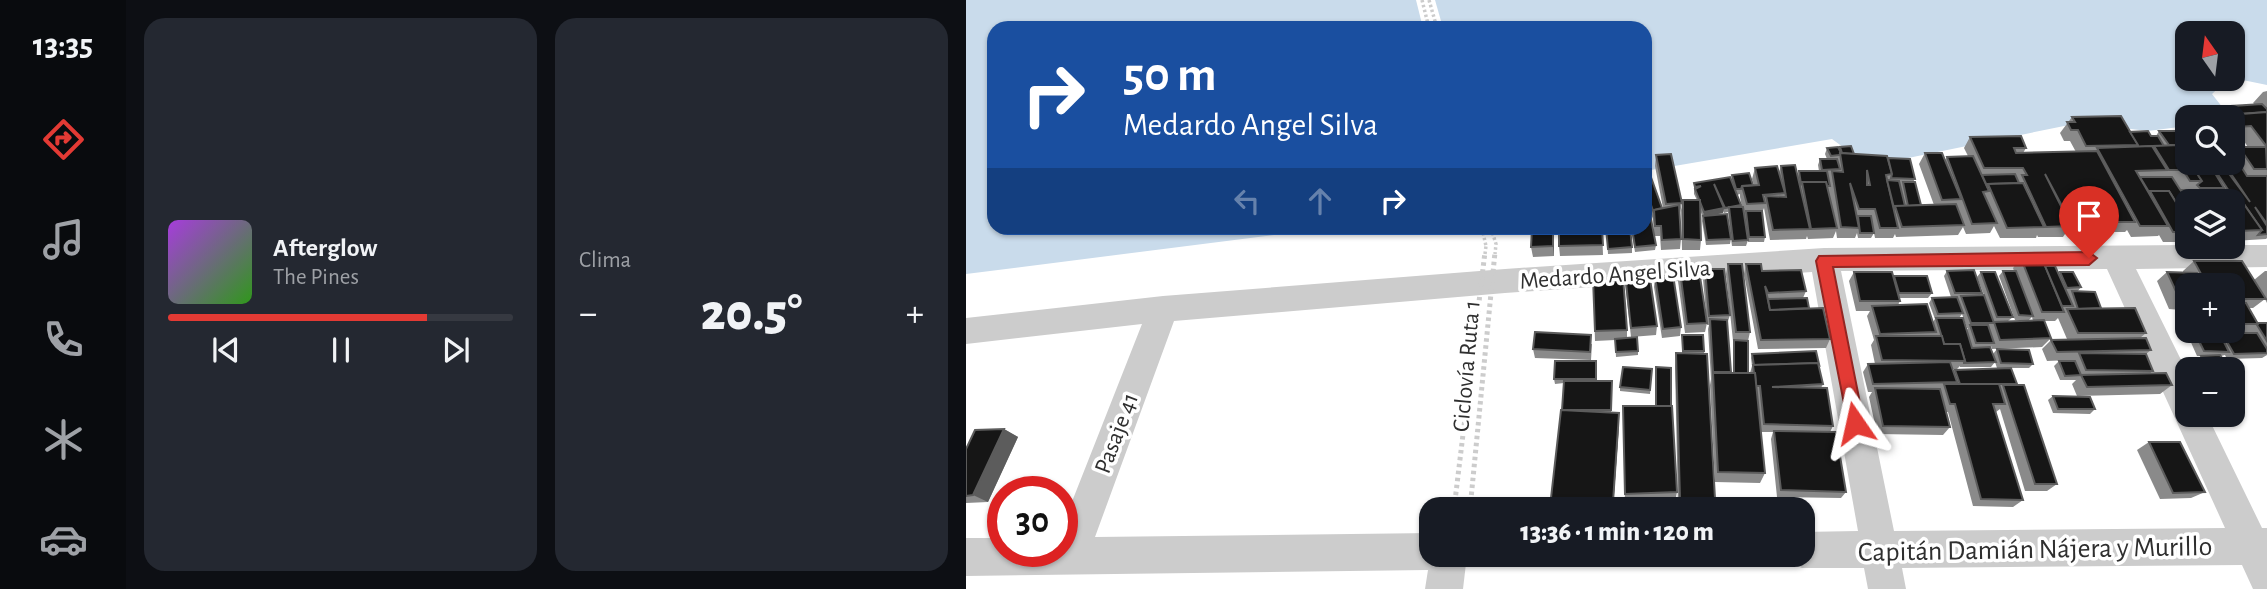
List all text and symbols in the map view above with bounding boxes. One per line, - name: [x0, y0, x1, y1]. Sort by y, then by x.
- north arrow: [2175, 21, 2245, 91]
- map controls: [2175, 21, 2245, 427]
- text: 13:35: [33, 29, 93, 61]
- icon: right: [1008, 49, 1099, 140]
- text: 50 m: [1123, 51, 1217, 100]
- button: search: [2175, 105, 2245, 175]
- text: Medardo Angel Silva: [1123, 109, 1378, 141]
- icon: directions: [39, 115, 88, 164]
- icon: left: [1228, 182, 1266, 220]
- icon: ahead: [1301, 182, 1339, 220]
- icon: right: [1374, 182, 1412, 220]
- pin: [2059, 186, 2119, 258]
- button: layers: [2175, 189, 2245, 259]
- icon: arrive: [2070, 197, 2108, 235]
- icon: music: [39, 215, 88, 264]
- text: Afterglow: [273, 235, 377, 261]
- text: Clima: [579, 249, 631, 272]
- street label: Medardo Angel Silva: [1519, 256, 1711, 294]
- text: The Pines: [273, 266, 359, 289]
- button: +: [2175, 273, 2245, 343]
- text: 20.5°: [701, 287, 802, 339]
- text: −: [579, 295, 597, 333]
- text: +: [906, 295, 924, 333]
- street label: Ciclovía Ruta 1: [1449, 299, 1485, 433]
- icon: phone: [39, 315, 88, 364]
- icon: previous: [207, 331, 245, 369]
- icon: pause: [322, 331, 360, 369]
- icon: next: [437, 331, 475, 369]
- button: −: [2175, 357, 2245, 427]
- position arrow: [1818, 386, 1892, 460]
- street label: Pasaje 41: [1091, 390, 1143, 477]
- icon: climate: [39, 415, 88, 464]
- speed limit sign: 30: [987, 476, 1078, 567]
- icon: car: [39, 515, 88, 564]
- text: 13:36 · 1 min · 120 m: [1520, 519, 1714, 545]
- street label: Capitán Damián Nájera y Murillo: [1858, 533, 2212, 567]

